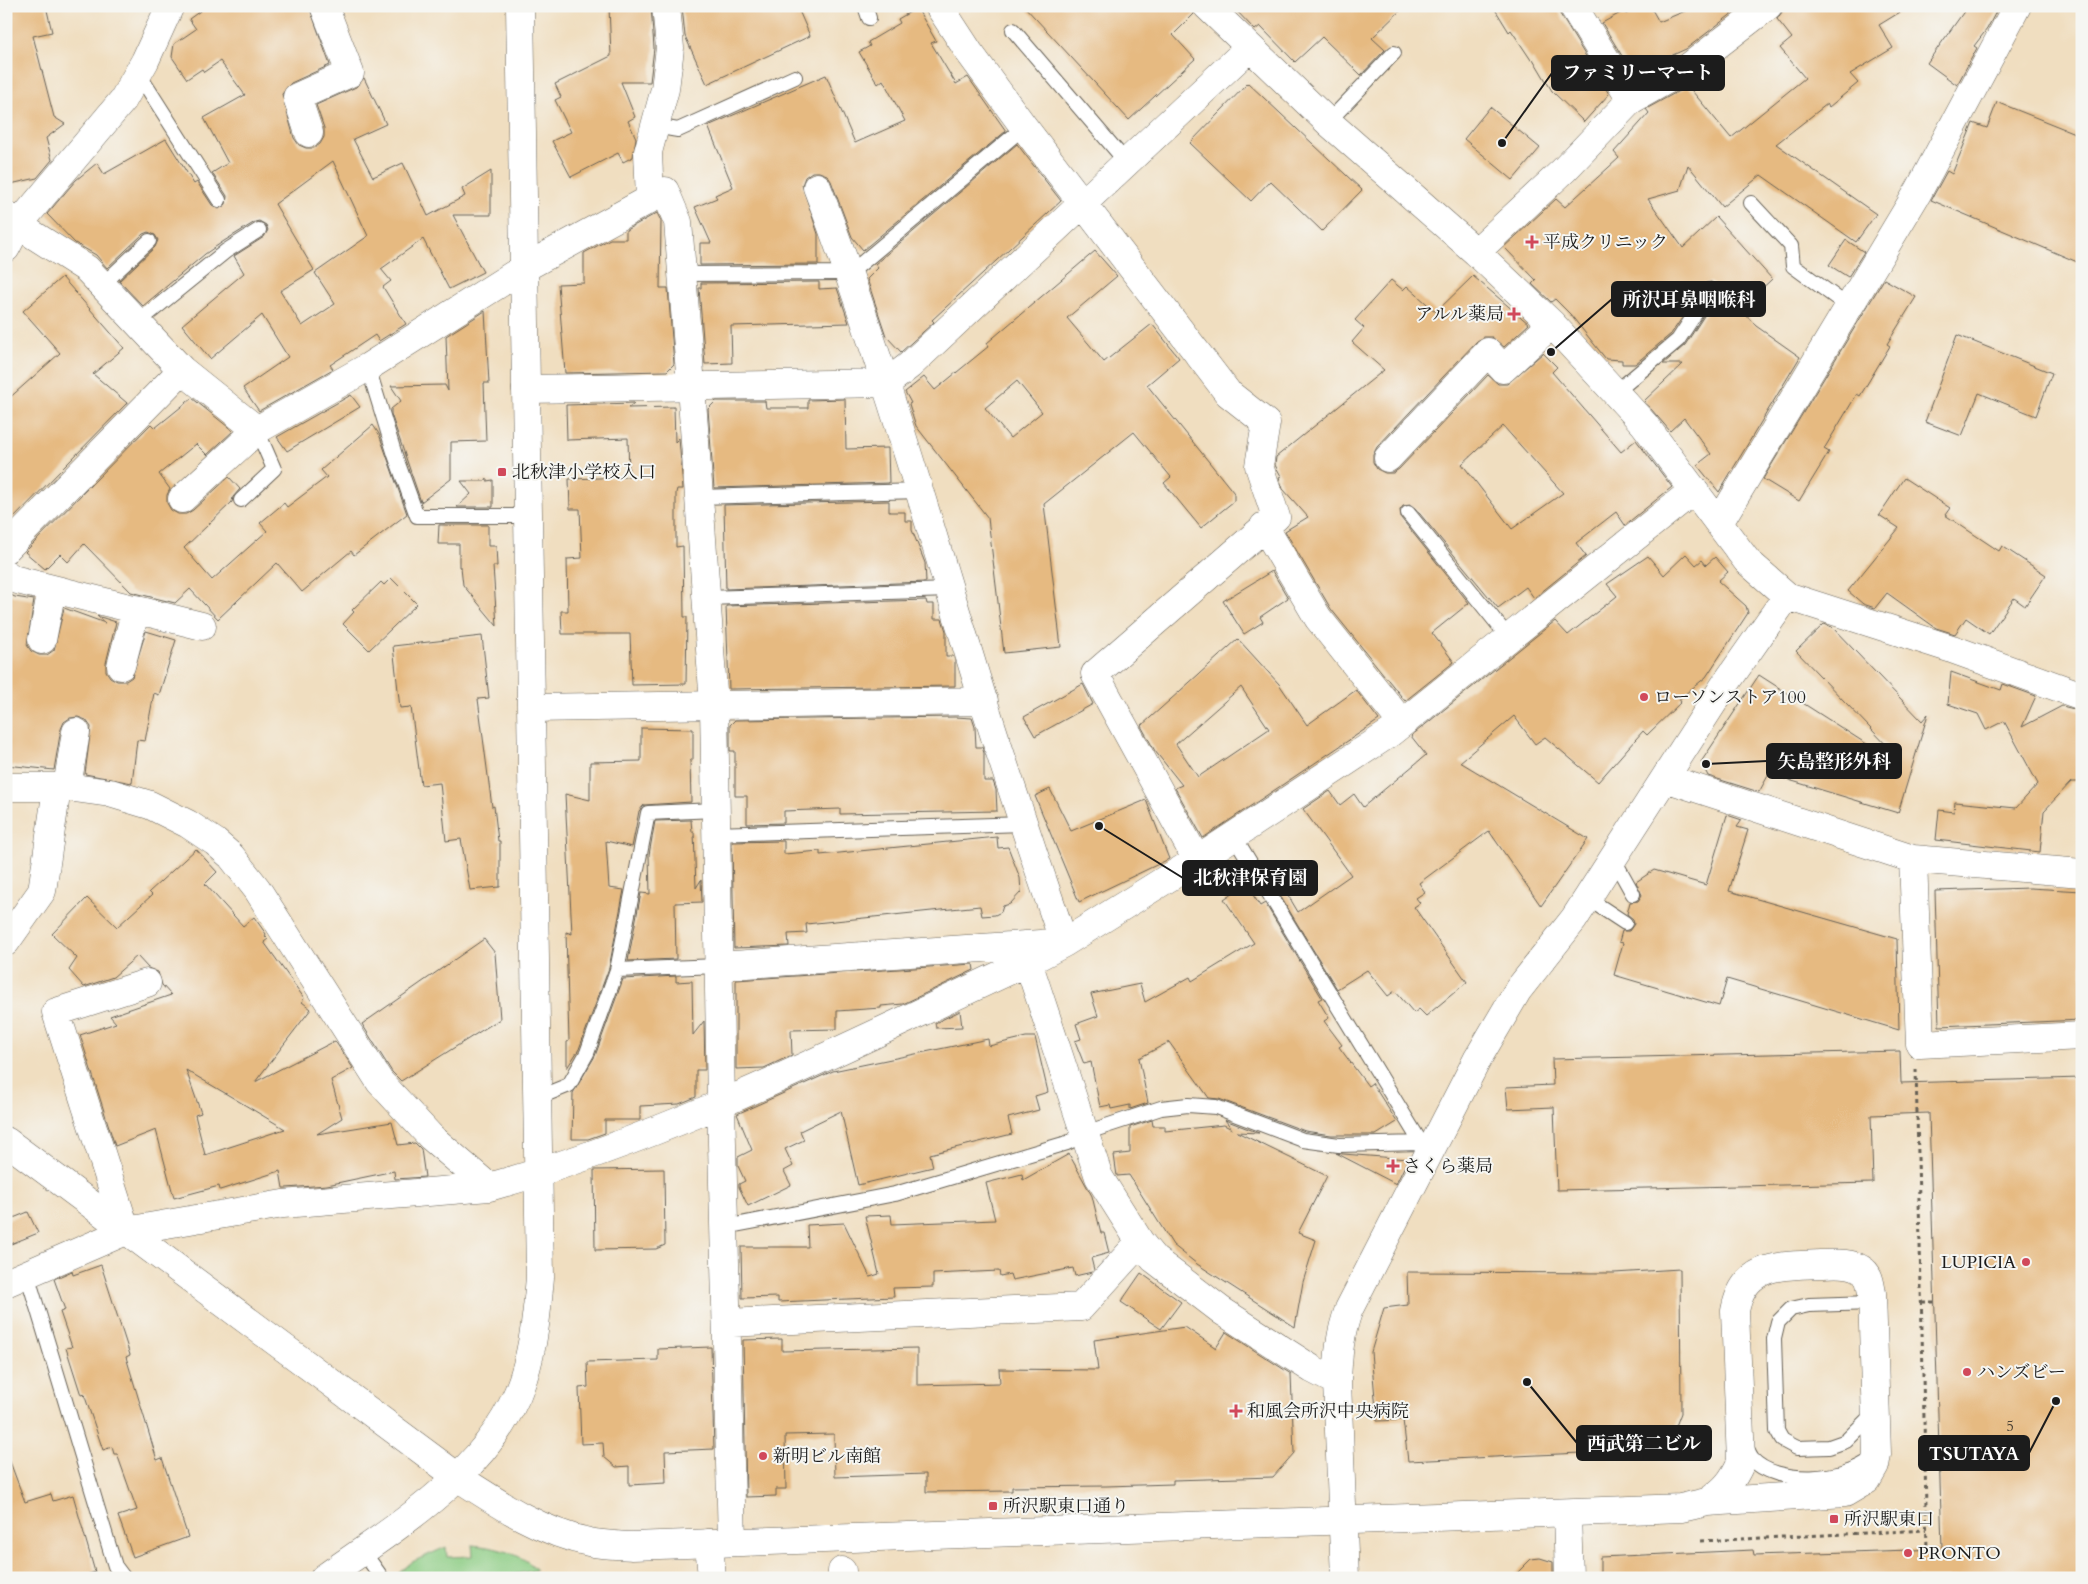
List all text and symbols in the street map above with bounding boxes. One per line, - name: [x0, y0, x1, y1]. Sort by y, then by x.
- callout: ファミリーマート: [1552, 56, 1724, 90]
- text: ファミリーマート: [1562, 60, 1714, 86]
- place label: 平成クリニック: [1543, 230, 1668, 255]
- marker: 平成クリニック: [1525, 235, 1539, 249]
- callout: 所沢耳鼻咽喉科: [1612, 282, 1765, 316]
- text: 所沢耳鼻咽喉科: [1622, 287, 1756, 313]
- place label: アルル薬局: [1415, 302, 1504, 327]
- marker: アルル薬局: [1508, 308, 1520, 320]
- place label: 北秋津小学校入口: [512, 460, 656, 485]
- marker: 北秋津小学校入口: [496, 466, 508, 478]
- place label: ローソンストア100: [1654, 685, 1806, 710]
- marker: ローソンストア100: [1638, 691, 1650, 703]
- callout: 矢島整形外科: [1767, 744, 1901, 778]
- text: 矢島整形外科: [1777, 749, 1891, 775]
- callout: 北秋津保育園: [1183, 861, 1317, 895]
- text: 北秋津保育園: [1193, 865, 1307, 891]
- place label: さくら薬局: [1403, 1154, 1493, 1179]
- marker: さくら薬局: [1387, 1160, 1399, 1172]
- place label: LUPICIA: [1941, 1250, 2016, 1275]
- marker: LUPICIA: [2020, 1256, 2032, 1268]
- place label: ハンズビー: [1977, 1360, 2066, 1385]
- marker: ハンズビー: [1961, 1366, 1973, 1378]
- place label: 和風会所沢中央病院: [1247, 1399, 1409, 1424]
- marker: 和風会所沢中央病院: [1229, 1404, 1243, 1418]
- house number: 5: [2006, 1416, 2014, 1436]
- callout: 西武第二ビル: [1577, 1426, 1711, 1460]
- text: 西武第二ビル: [1587, 1431, 1701, 1457]
- callout: TSUTAYA: [1919, 1436, 2029, 1470]
- text: TSUTAYA: [1929, 1441, 2020, 1467]
- place label: 新明ビル南館: [773, 1444, 881, 1469]
- marker: 新明ビル南館: [757, 1450, 769, 1462]
- place label: 所沢駅東口通り: [1003, 1494, 1129, 1519]
- marker: 所沢駅東口通り: [987, 1500, 999, 1512]
- place label: 所沢駅東口: [1844, 1507, 1934, 1532]
- marker: 所沢駅東口: [1828, 1513, 1840, 1525]
- place label: PRONTO: [1918, 1541, 2001, 1566]
- marker: PRONTO: [1902, 1547, 1914, 1559]

